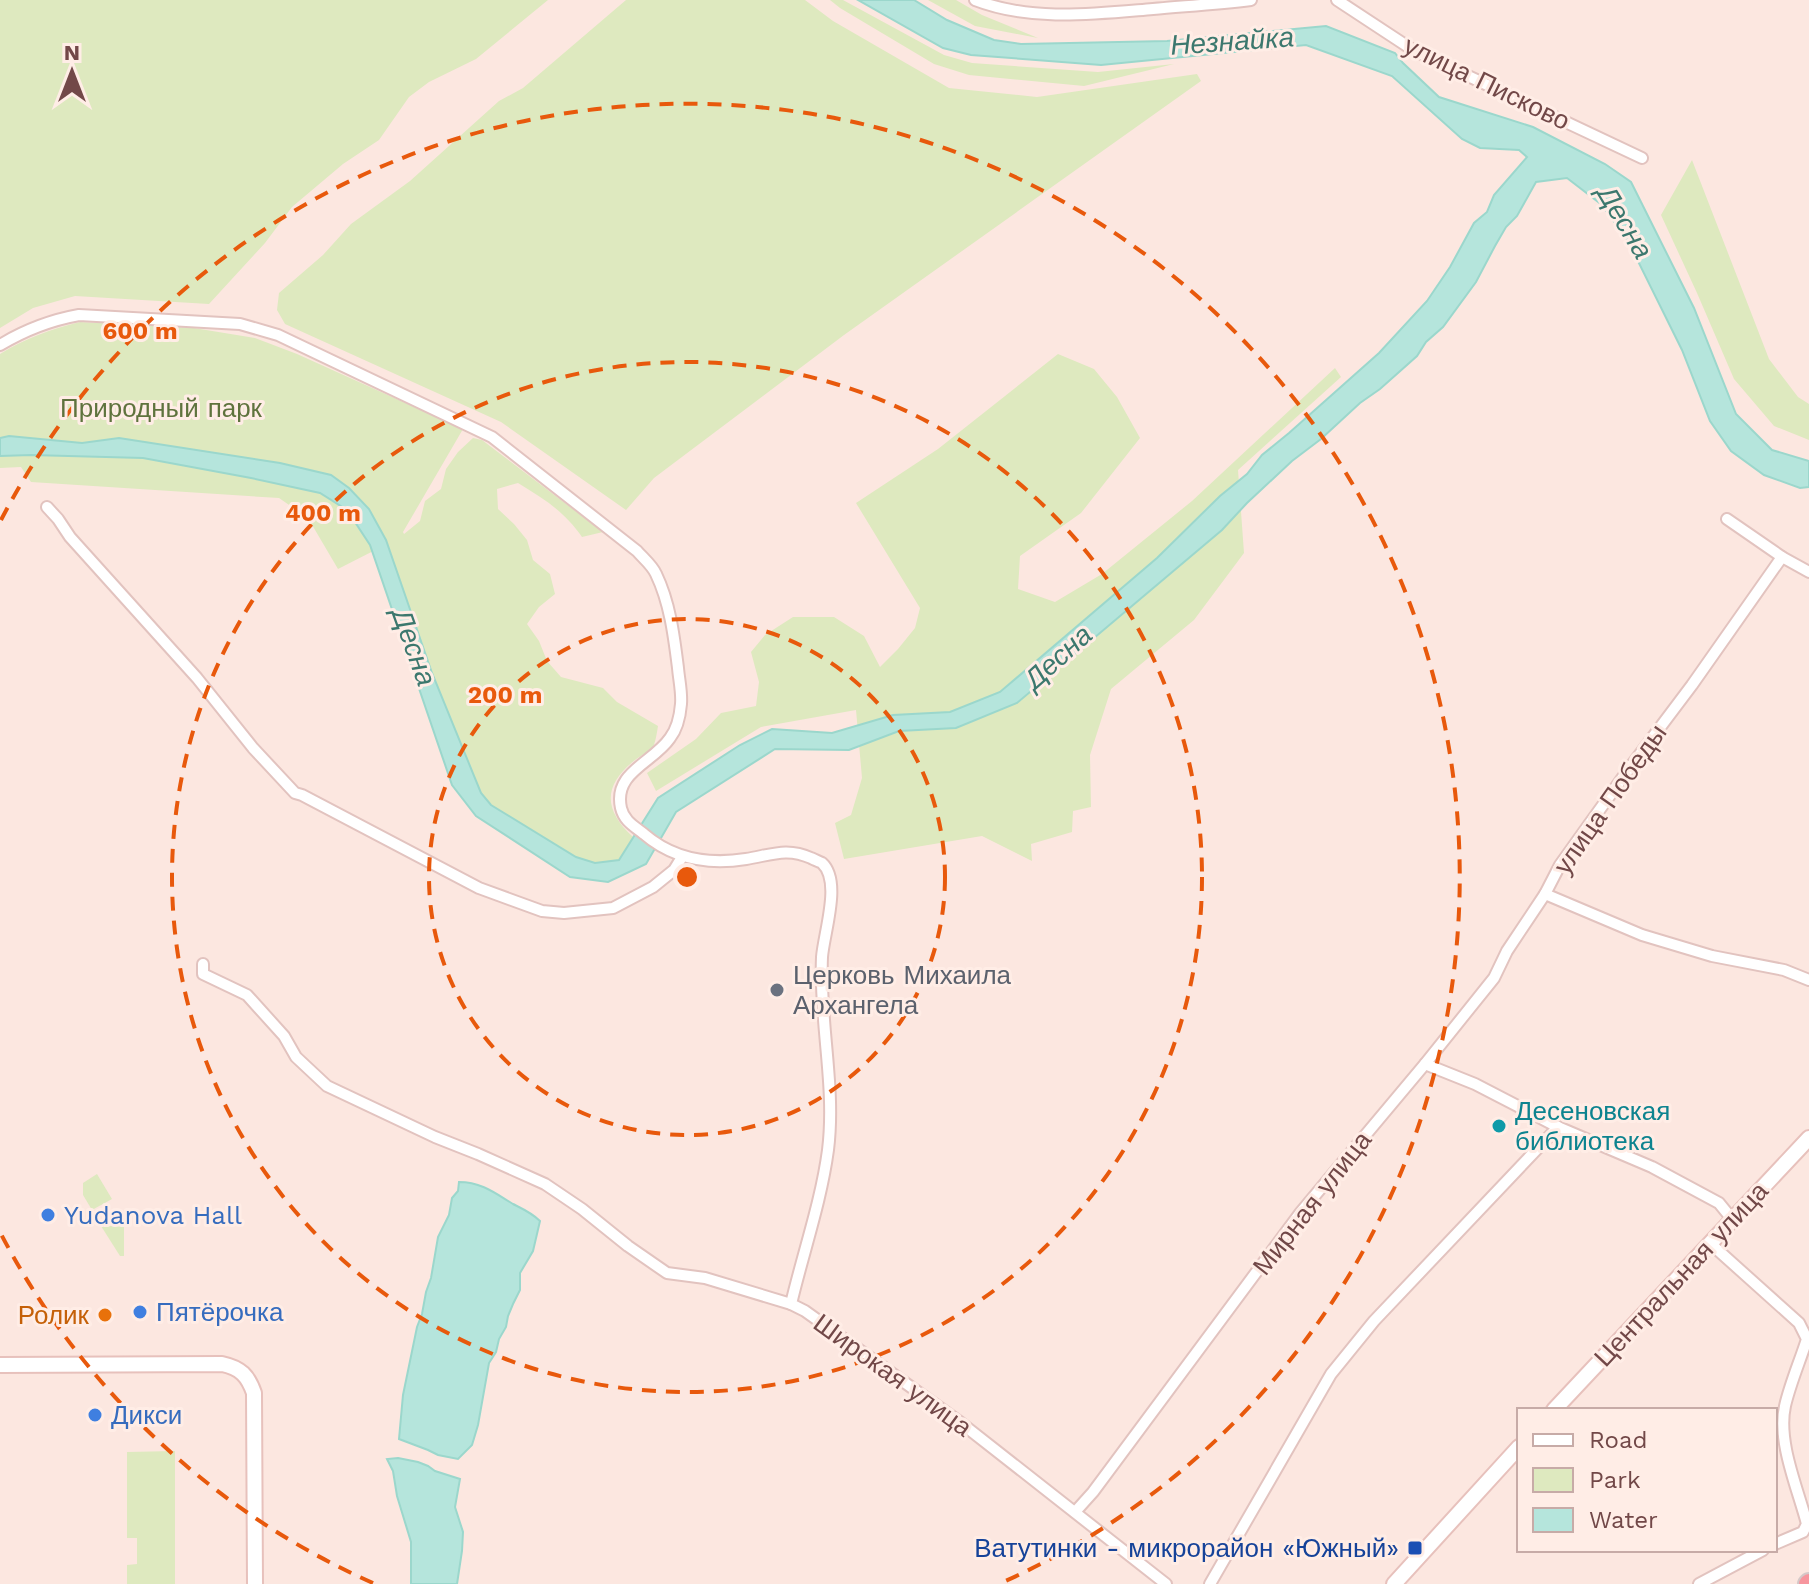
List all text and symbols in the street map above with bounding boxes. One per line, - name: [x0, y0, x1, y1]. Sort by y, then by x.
- water label: Незнайка: [1169, 20, 1295, 62]
- street label: улица Писково: [1399, 30, 1575, 136]
- north arrow: [32, 32, 112, 112]
- text: N: [64, 40, 80, 65]
- water label: Десна: [1589, 177, 1660, 265]
- text: 600 m: [102, 317, 178, 345]
- park label: Природный парк: [60, 393, 263, 423]
- text: 400 m: [285, 499, 361, 527]
- water label: Десна: [384, 601, 443, 690]
- water label: Десна: [1015, 618, 1099, 698]
- text: 200 m: [468, 681, 542, 709]
- street label: улица Победы: [1547, 718, 1673, 880]
- centre of rings: [673, 863, 701, 891]
- place label: Церковь Михаила Архангела: [793, 960, 1012, 1020]
- marker: Церковь Михаила Архангела: [768, 981, 786, 999]
- place label: Десеновская библиотека: [1515, 1096, 1670, 1156]
- marker: Десеновская библиотека: [1490, 1117, 1508, 1135]
- street label: Мирная улица: [1247, 1125, 1378, 1281]
- street label: Центральная улица: [1588, 1175, 1774, 1372]
- place label: Yudanova Hall: [64, 1200, 242, 1230]
- marker: Yudanova Hall: [39, 1206, 57, 1224]
- place label: Пятёрочка: [156, 1297, 284, 1327]
- place label: Ролик: [18, 1300, 90, 1330]
- marker: Пятёрочка: [131, 1303, 149, 1321]
- marker: Ролик: [96, 1306, 114, 1324]
- street label: Широкая улица: [808, 1308, 978, 1443]
- place label: Дикси: [111, 1400, 182, 1430]
- marker: Дикси: [86, 1406, 104, 1424]
- legend: [1517, 1408, 1777, 1552]
- text: Road: [1589, 1426, 1648, 1454]
- text: Park: [1589, 1466, 1641, 1494]
- text: Water: [1589, 1506, 1658, 1534]
- place label: Ватутинки - микрорайон «Южный»: [974, 1533, 1399, 1563]
- marker: Ватутинки - микрорайон «Южный»: [1406, 1539, 1424, 1557]

